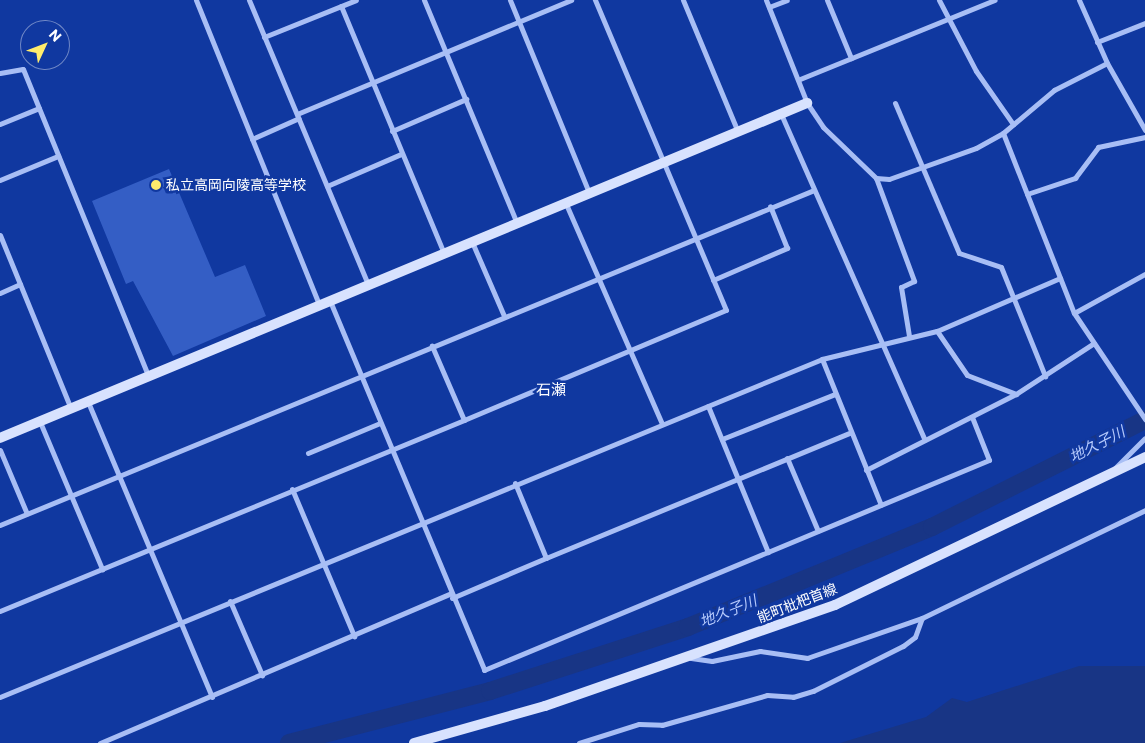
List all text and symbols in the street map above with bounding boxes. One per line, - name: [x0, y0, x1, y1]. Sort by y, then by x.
- north arrow: [20, 20, 70, 70]
- text: N: [46, 25, 65, 45]
- place label: 私立高岡向陵高等学校: [166, 177, 306, 193]
- marker: 私立高岡向陵高等学校: [150, 179, 162, 191]
- district label: 石瀬: [536, 381, 566, 399]
- water label: 地久子川: [1066, 422, 1128, 466]
- street label: 能町枇杷首線: [755, 580, 839, 626]
- water label: 地久子川: [697, 591, 759, 631]

